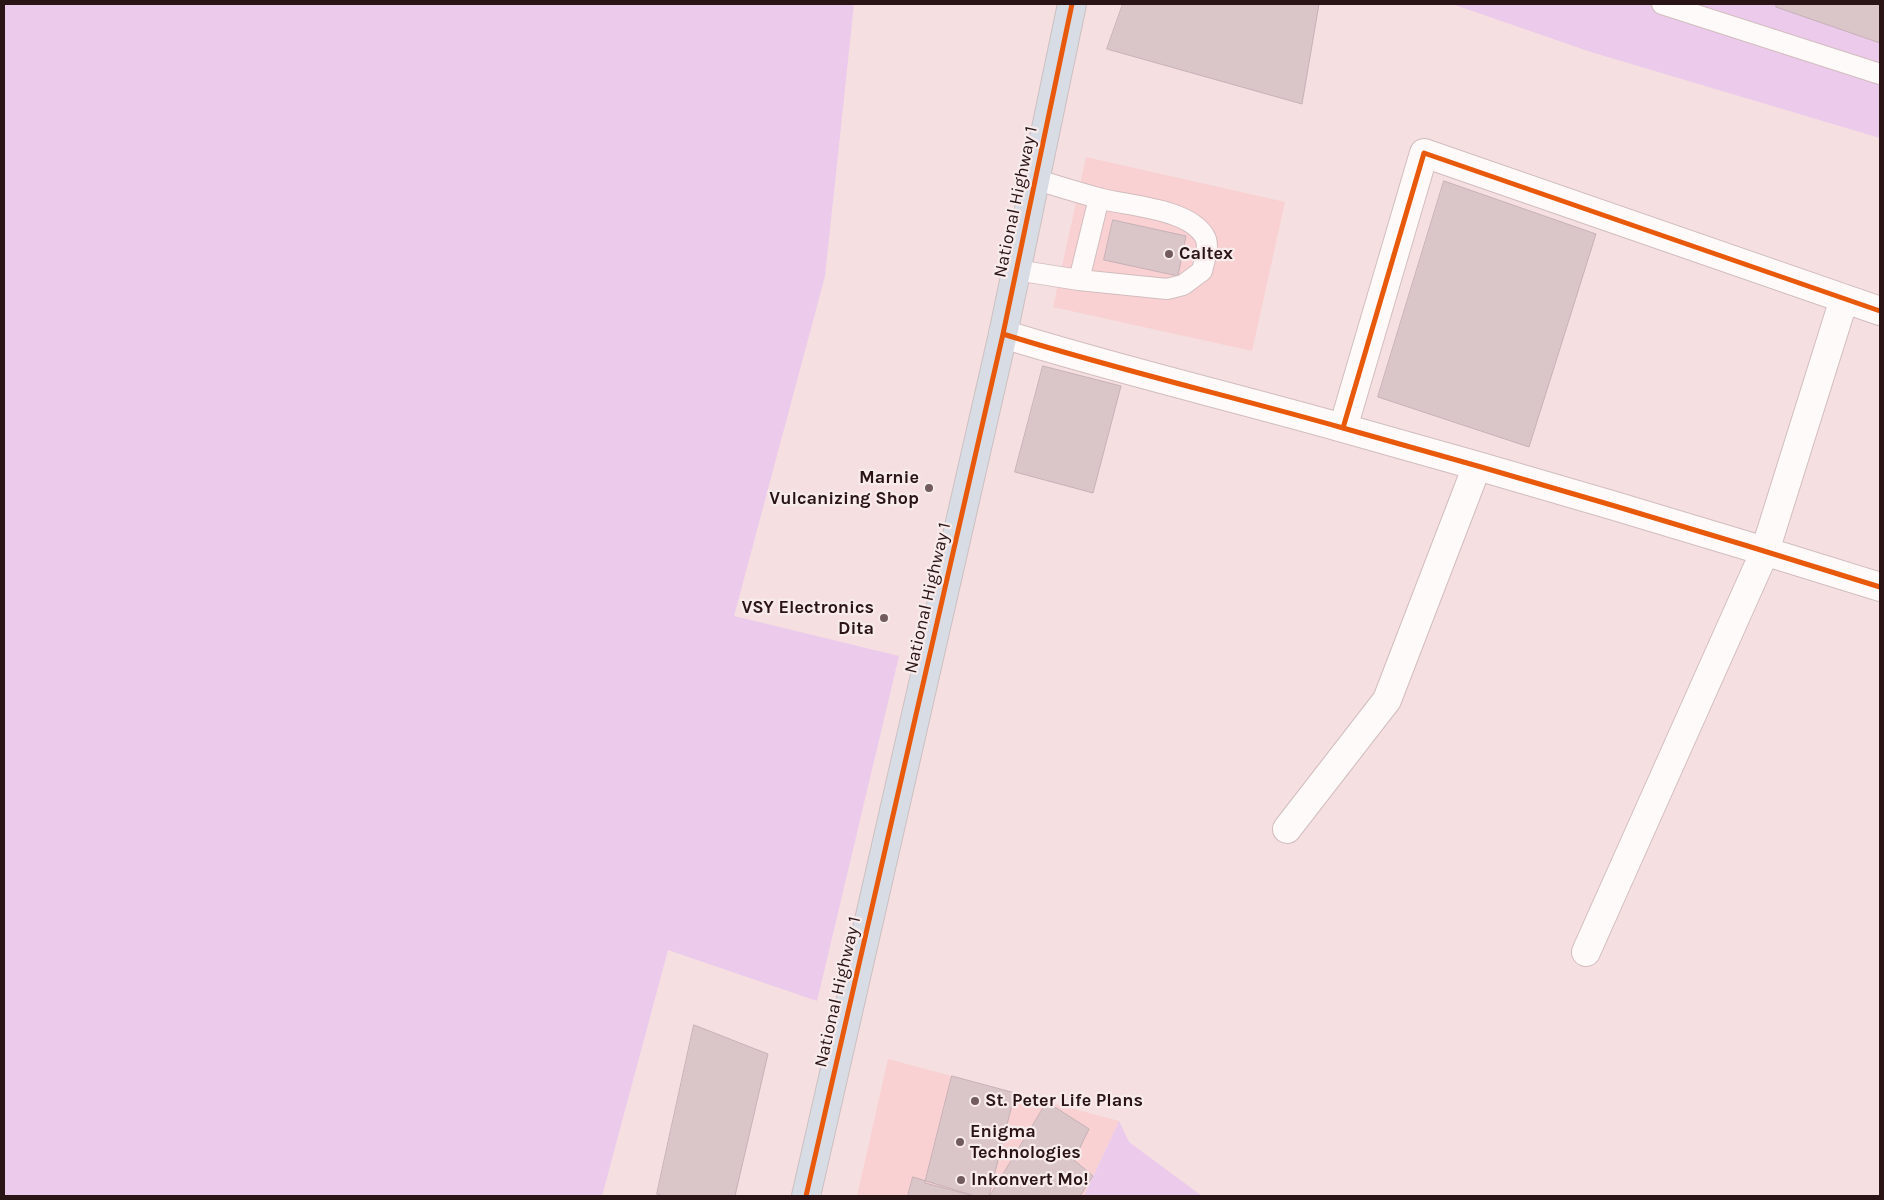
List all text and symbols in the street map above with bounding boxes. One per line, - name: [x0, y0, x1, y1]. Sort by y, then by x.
- street label: National Highway 1: [989, 124, 1043, 280]
- place label: Caltex: [1179, 243, 1233, 265]
- marker: Caltex: [1163, 248, 1175, 260]
- place label: Marnie Vulcanizing Shop: [769, 467, 919, 509]
- marker: Marnie Vulcanizing Shop: [923, 482, 935, 494]
- street label: National Highway 1: [900, 520, 956, 676]
- place label: VSY Electronics Dita: [741, 597, 874, 640]
- marker: VSY Electronics Dita: [878, 612, 890, 624]
- street label: National Highway 1: [810, 914, 866, 1070]
- place label: St. Peter Life Plans: [985, 1090, 1143, 1112]
- marker: St. Peter Life Plans: [969, 1095, 981, 1107]
- place label: Enigma Technologies: [970, 1121, 1081, 1164]
- marker: Enigma Technologies: [954, 1136, 966, 1148]
- place label: Inkonvert Mo!: [971, 1169, 1089, 1191]
- marker: Inkonvert Mo!: [955, 1174, 967, 1186]

